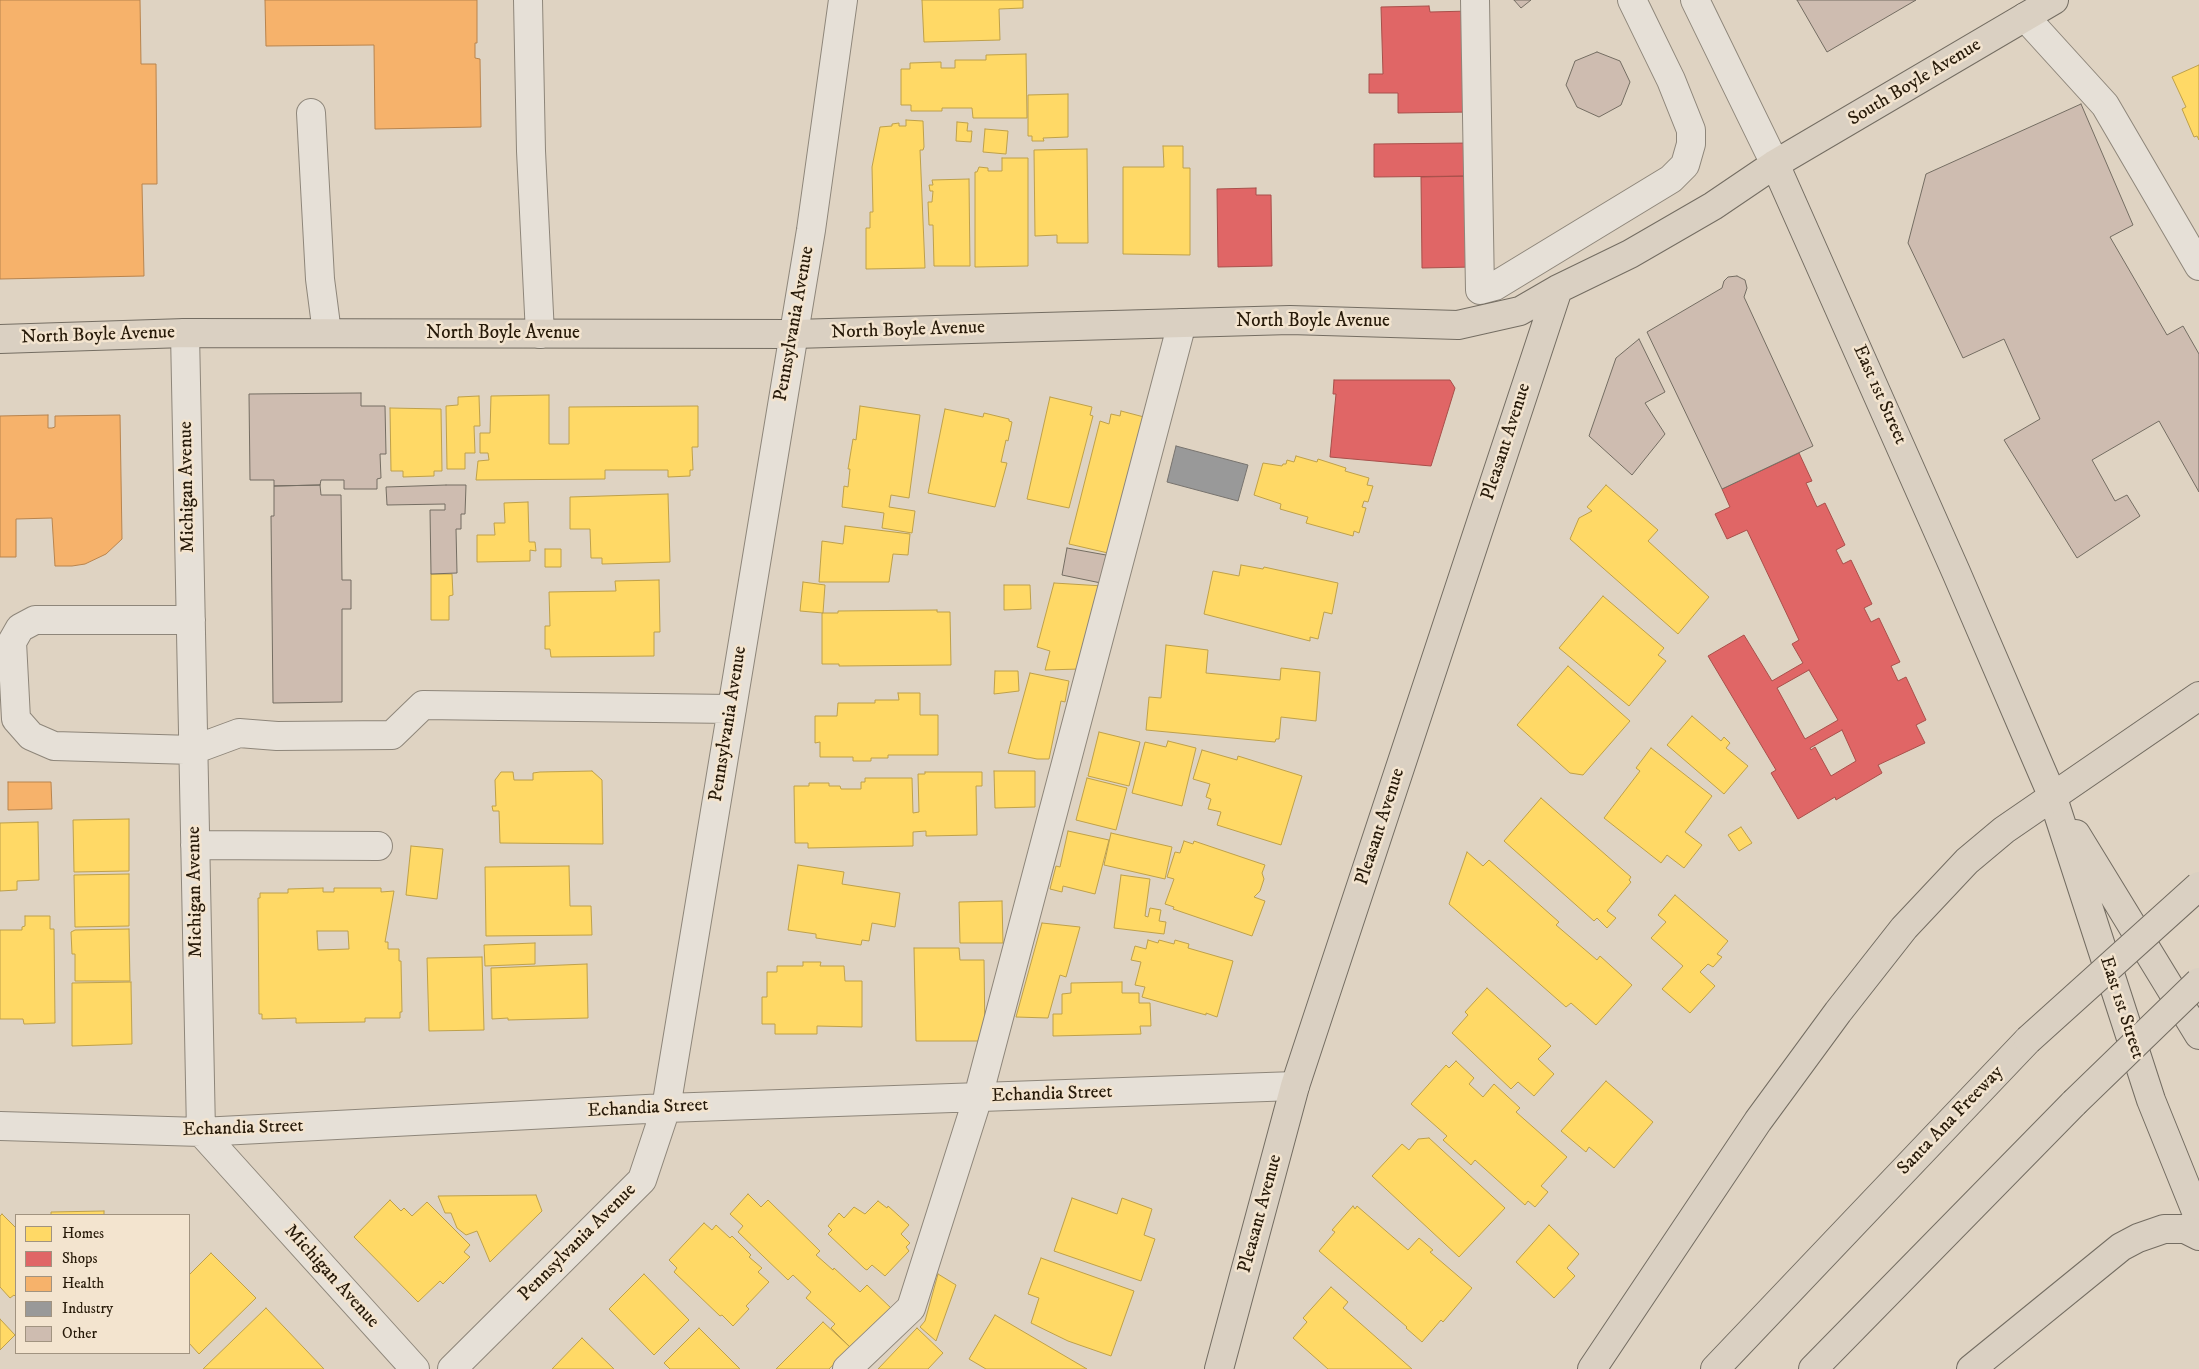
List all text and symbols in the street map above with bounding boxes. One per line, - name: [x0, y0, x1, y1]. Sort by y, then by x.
- street label: South Boyle Avenue: [1844, 34, 1986, 132]
- street label: Pennsylvania Avenue: [770, 245, 820, 403]
- street label: North Boyle Avenue: [1236, 311, 1390, 333]
- street label: North Boyle Avenue: [831, 317, 985, 345]
- street label: North Boyle Avenue: [21, 322, 175, 350]
- street label: North Boyle Avenue: [426, 323, 580, 345]
- street label: East 1st Street: [1847, 342, 1911, 448]
- street label: Pleasant Avenue: [1477, 381, 1537, 503]
- street label: Michigan Avenue: [175, 421, 201, 553]
- street label: Pennsylvania Avenue: [705, 645, 753, 803]
- street label: Pleasant Avenue: [1351, 766, 1411, 888]
- street label: Michigan Avenue: [183, 826, 209, 958]
- street label: East 1st Street: [2094, 954, 2148, 1062]
- street label: Santa Ana Freeway: [1893, 1062, 2009, 1180]
- street label: Echandia Street: [991, 1081, 1113, 1109]
- street label: Echandia Street: [587, 1094, 709, 1124]
- street label: Echandia Street: [182, 1115, 304, 1143]
- street label: Pleasant Avenue: [1234, 1152, 1288, 1276]
- street label: Pennsylvania Avenue: [514, 1179, 642, 1307]
- legend: [15, 1214, 190, 1354]
- street label: Michigan Avenue: [279, 1221, 383, 1333]
- text: Homes: [62, 1224, 104, 1243]
- text: Shops: [62, 1249, 98, 1268]
- text: Health: [62, 1274, 104, 1293]
- text: Industry: [62, 1299, 113, 1318]
- text: Other: [62, 1324, 97, 1343]

